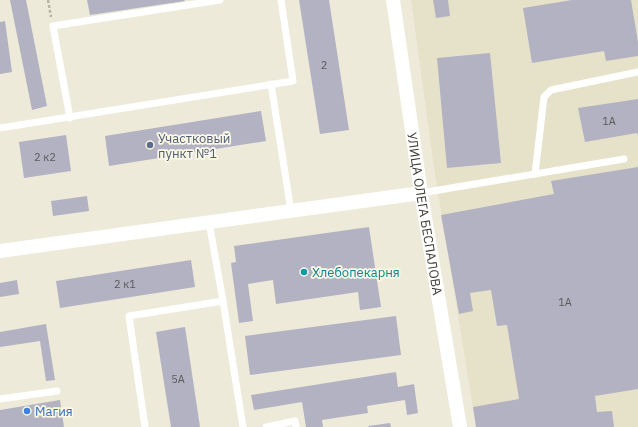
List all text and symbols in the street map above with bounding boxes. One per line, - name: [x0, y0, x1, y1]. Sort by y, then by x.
- house number: 2: [321, 58, 327, 72]
- house number: 1А: [602, 114, 616, 128]
- place label: Участковый пункт №1: [158, 130, 230, 162]
- street label: УЛИЦА ОЛЕГА БЕСПАЛОВА: [404, 131, 446, 297]
- marker: Участковый пункт №1: [145, 140, 155, 150]
- house number: 2 к2: [34, 150, 56, 164]
- place label: Хлебопекарня: [312, 264, 400, 281]
- marker: Хлебопекарня: [299, 267, 309, 277]
- house number: 2 к1: [114, 277, 136, 291]
- house number: 1А: [558, 295, 572, 309]
- house number: 5А: [171, 372, 185, 386]
- place label: Магия: [35, 403, 73, 420]
- marker: Магия: [22, 406, 32, 416]

